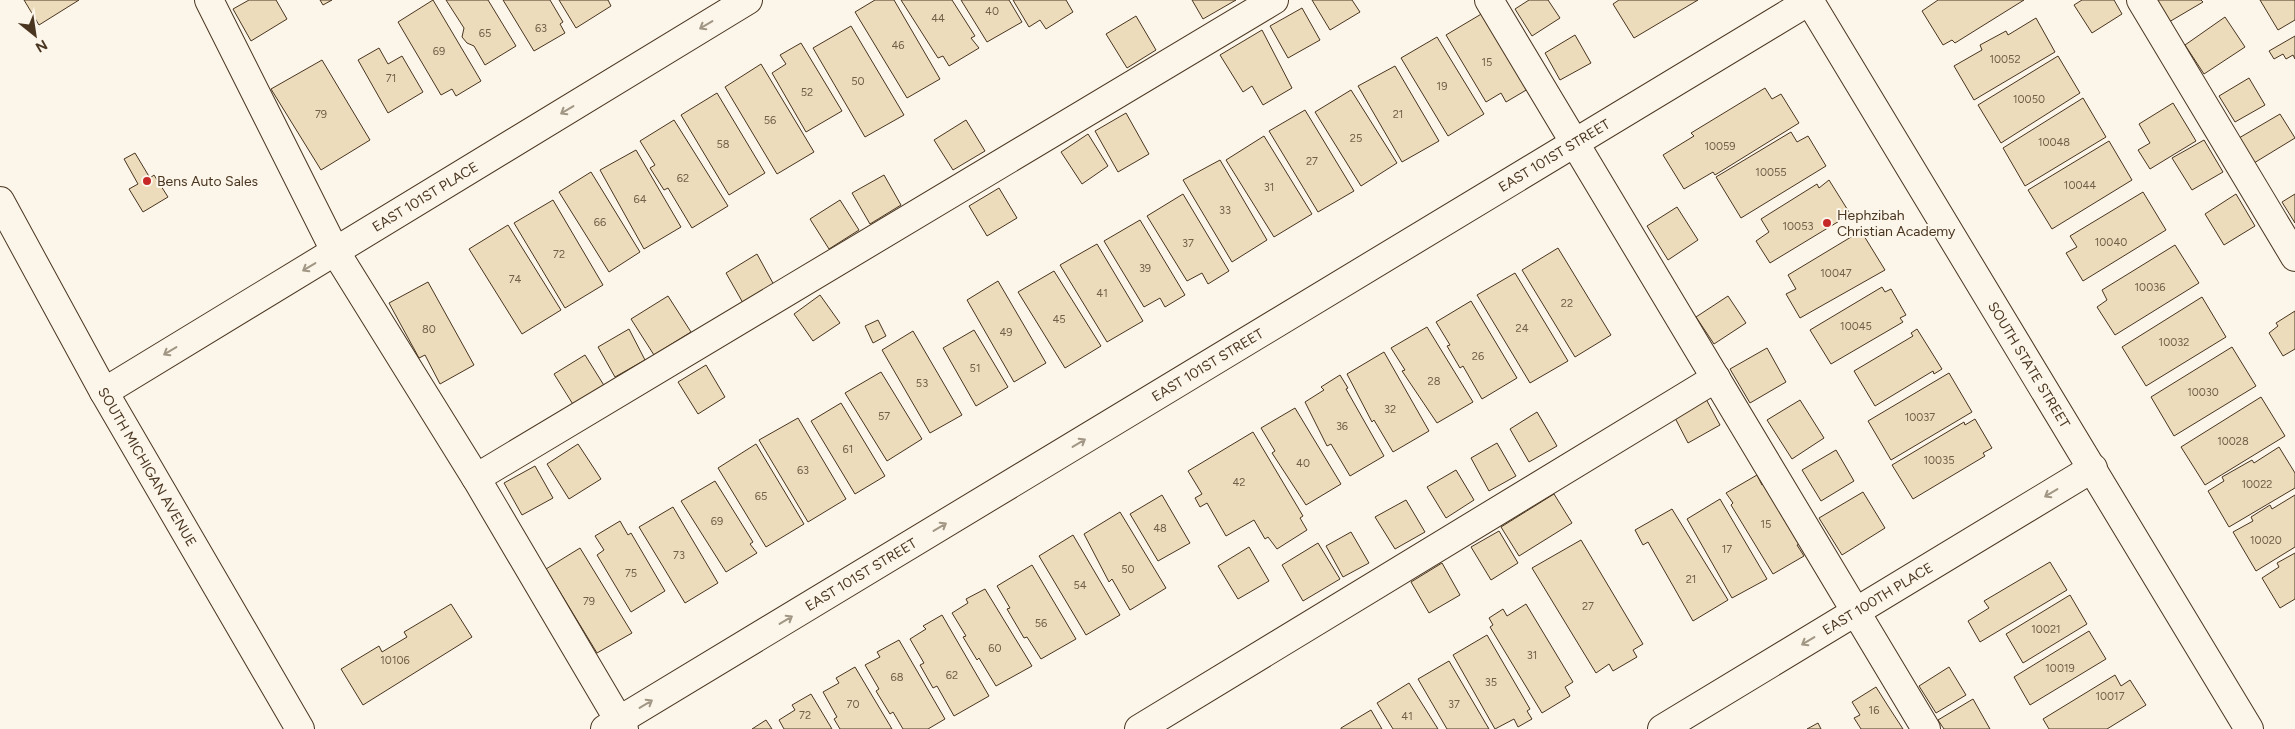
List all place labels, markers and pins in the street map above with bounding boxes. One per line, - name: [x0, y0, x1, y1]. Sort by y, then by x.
- place label: Bens Auto Sales: [157, 173, 258, 190]
- marker: Bens Auto Sales: [141, 175, 153, 187]
- place label: Hephzibah Christian Academy: [1837, 207, 1956, 240]
- marker: Hephzibah Christian Academy: [1821, 217, 1833, 229]

